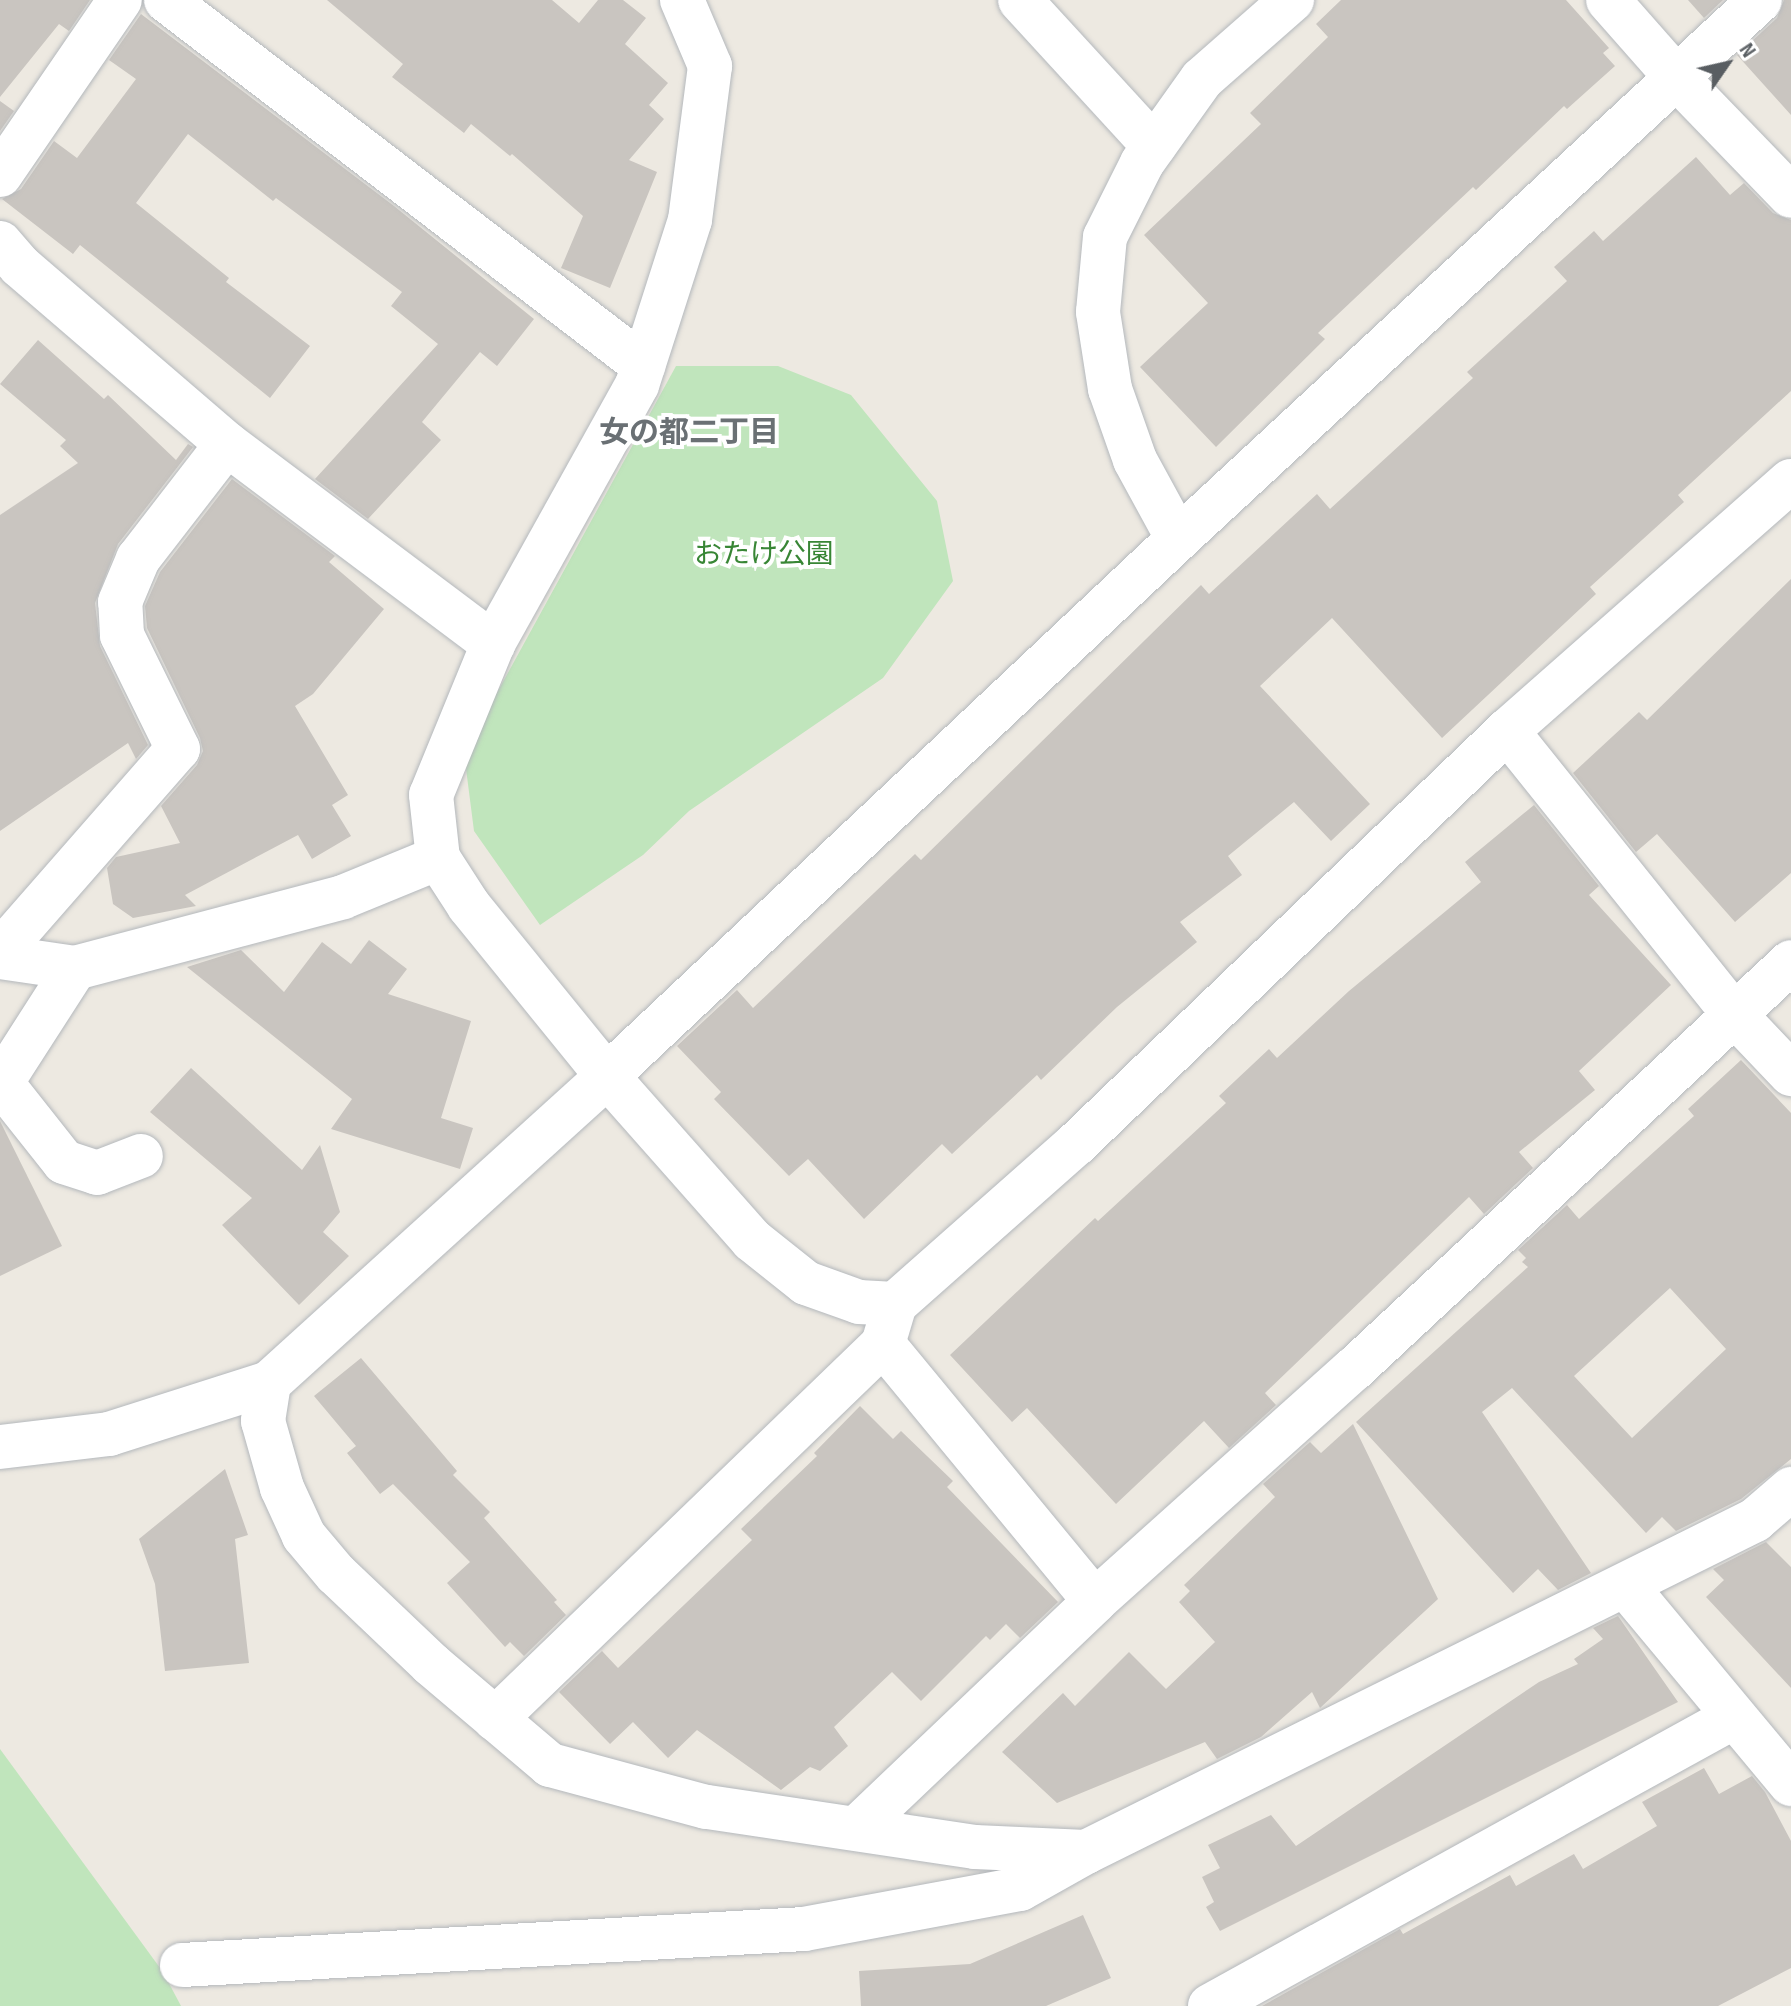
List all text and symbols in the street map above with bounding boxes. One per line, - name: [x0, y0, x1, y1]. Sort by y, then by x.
- north arrow: [1687, 24, 1767, 104]
- text: N: [1733, 38, 1762, 63]
- district label: 女の都二丁目: [599, 415, 779, 451]
- park label: おたけ公園: [694, 538, 834, 572]

